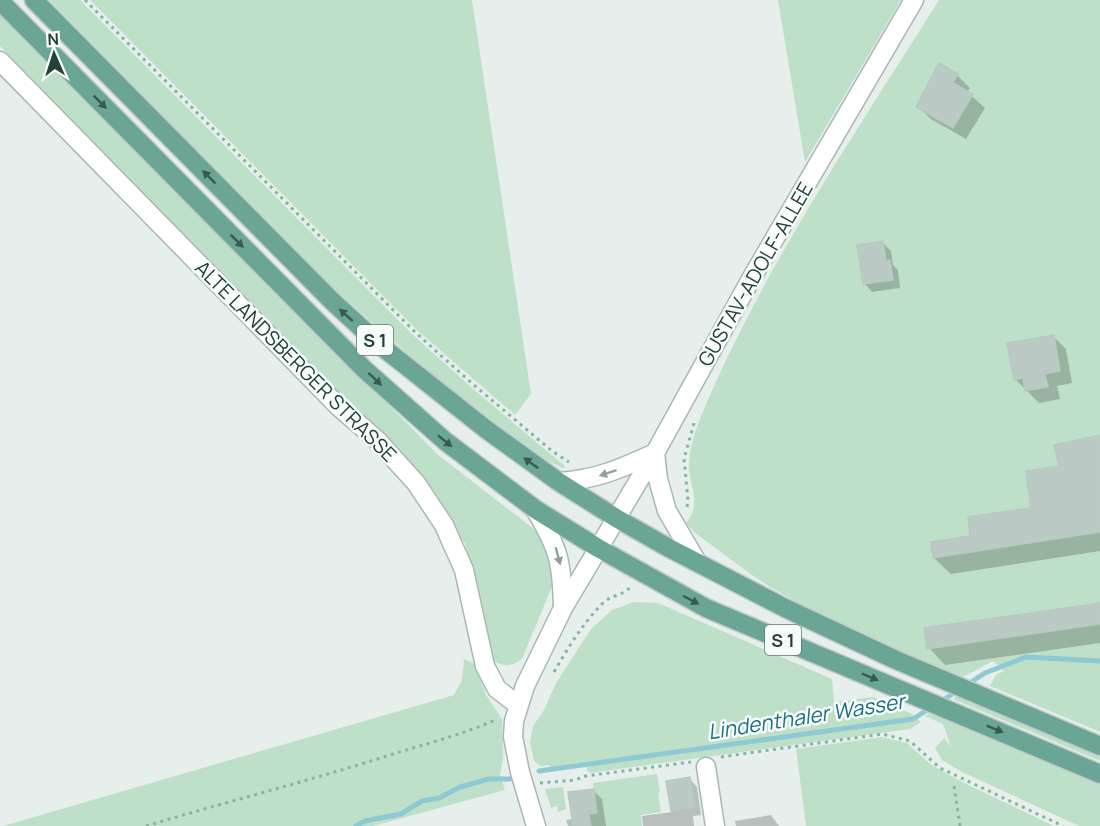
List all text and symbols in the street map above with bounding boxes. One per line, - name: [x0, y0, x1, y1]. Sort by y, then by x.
- north arrow: [24, 24, 84, 84]
- text: N: [47, 28, 60, 50]
- one-way arrow: [93, 95, 107, 109]
- one-way arrow: [202, 170, 216, 184]
- street label: GUSTAV-ADOLF-ALLEE: [691, 177, 819, 371]
- one-way arrow: [230, 233, 244, 247]
- street label: ALTE LANDSBERGER STRASSE: [189, 254, 403, 468]
- one-way arrow: [339, 308, 354, 322]
- road number: S 1: [357, 325, 393, 355]
- one-way arrow: [367, 372, 382, 385]
- one-way arrow: [437, 434, 453, 447]
- one-way arrow: [524, 457, 539, 469]
- one-way arrow: [599, 469, 617, 479]
- one-way arrow: [554, 547, 563, 565]
- one-way arrow: [683, 595, 700, 605]
- road number: S 1: [765, 625, 801, 655]
- one-way arrow: [862, 672, 880, 682]
- water label: Lindenthaler Wasser: [706, 686, 909, 745]
- one-way arrow: [987, 724, 1005, 734]

